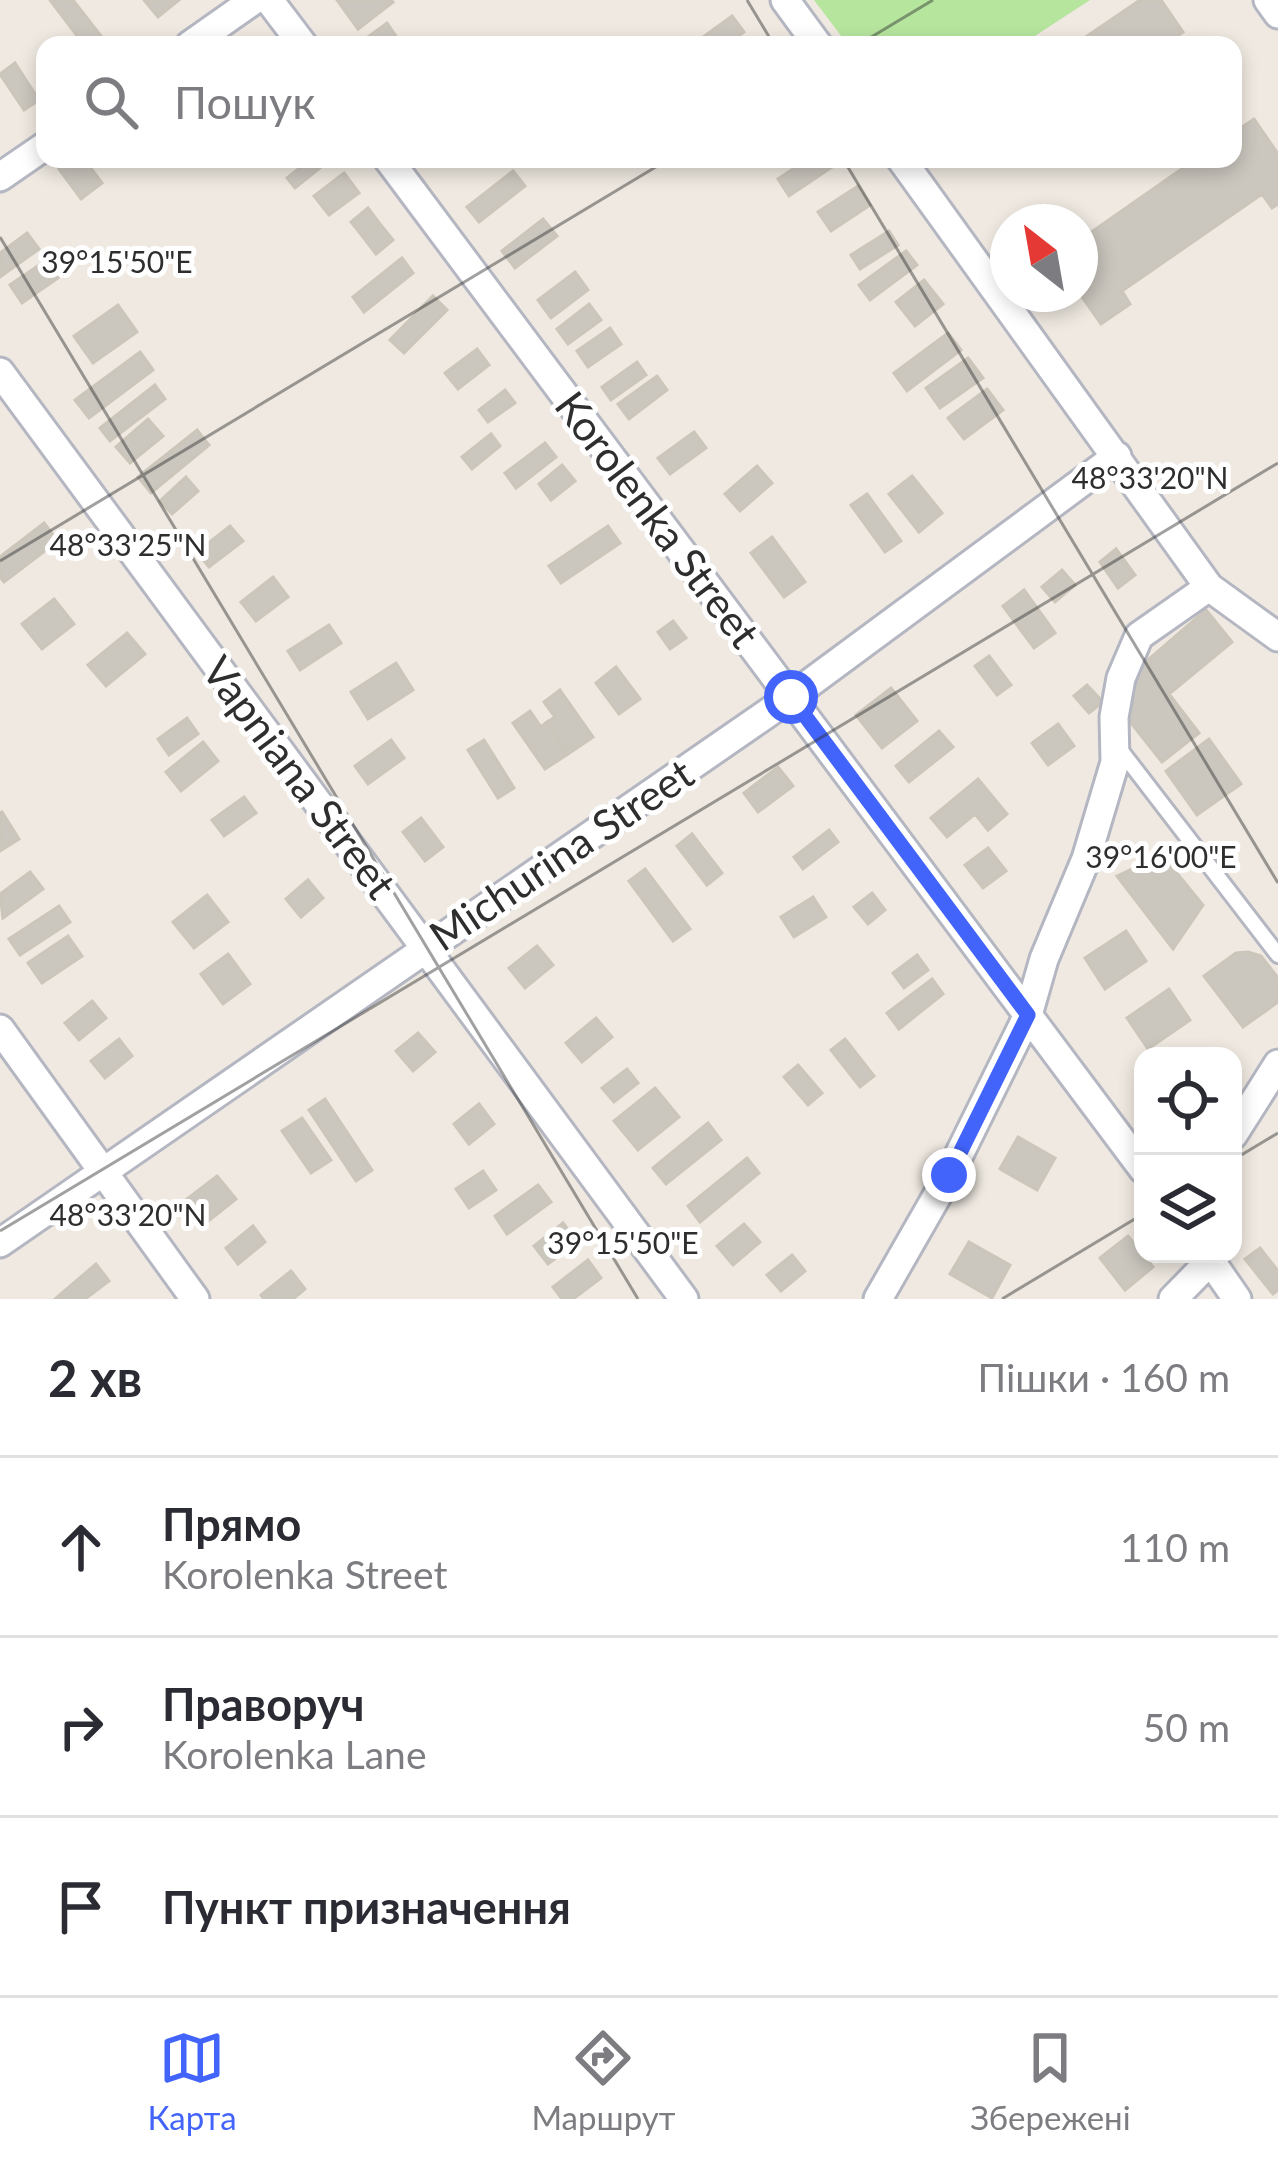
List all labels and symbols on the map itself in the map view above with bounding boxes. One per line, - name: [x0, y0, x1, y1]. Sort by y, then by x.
- north arrow: [990, 204, 1098, 312]
- text: 39°15'50"E: [41, 243, 193, 279]
- street label: Korolenka Street: [546, 381, 770, 657]
- text: 48°33'20"N: [1072, 459, 1228, 495]
- text: 48°33'25"N: [50, 526, 206, 562]
- street label: Vapniana Street: [193, 646, 407, 908]
- route start: [764, 670, 818, 724]
- street label: Michurina Street: [420, 748, 702, 960]
- text: 39°16'00"E: [1085, 838, 1237, 874]
- route end: [922, 1148, 976, 1202]
- text: 48°33'20"N: [50, 1196, 206, 1232]
- text: 39°15'50"E: [547, 1224, 699, 1260]

